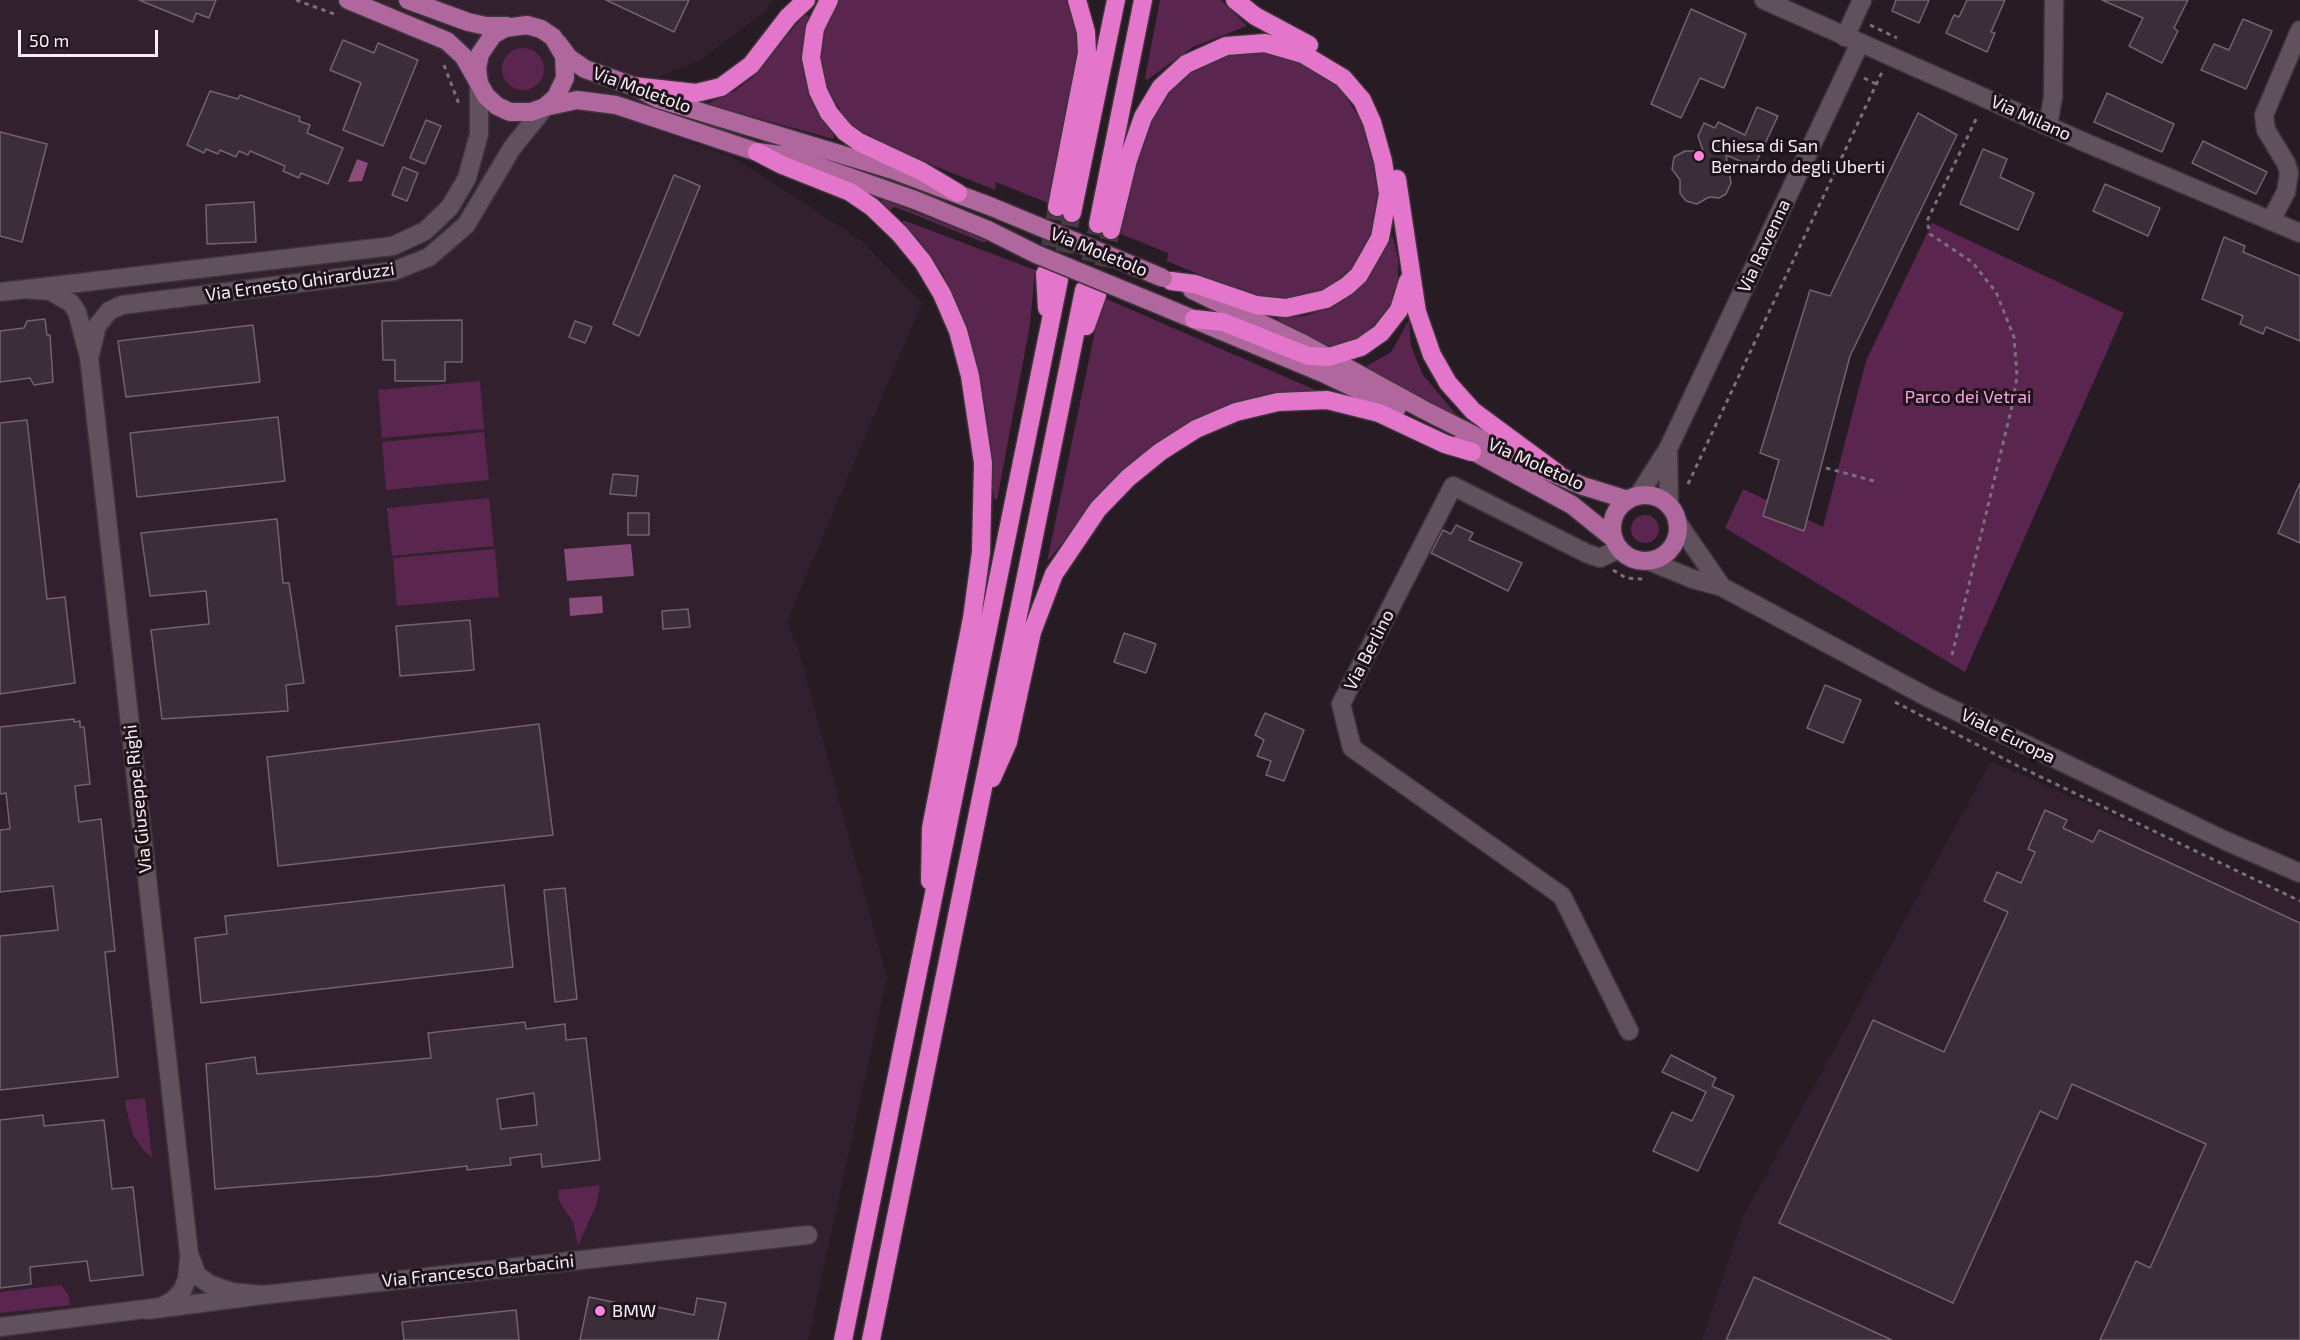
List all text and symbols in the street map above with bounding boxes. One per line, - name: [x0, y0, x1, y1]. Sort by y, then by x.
- scale bar: [21, 18, 160, 56]
- text: 50 m: [29, 29, 69, 51]
- street label: Via Moletolo: [590, 62, 694, 118]
- street label: Via Milano: [1988, 91, 2074, 145]
- place label: Chiesa di San Bernardo degli Uberti: [1711, 135, 1885, 178]
- marker: Chiesa di San Bernardo degli Uberti: [1692, 149, 1706, 163]
- street label: Via Ravenna: [1733, 196, 1795, 296]
- street label: Via Moletolo: [1047, 223, 1151, 281]
- street label: Via Ernesto Ghirarduzzi: [204, 258, 396, 306]
- park label: Parco dei Vetrai: [1904, 386, 2032, 408]
- street label: Via Moletolo: [1485, 433, 1587, 495]
- street label: Via Berlino: [1339, 606, 1399, 694]
- street label: Viale Europa: [1957, 704, 2059, 768]
- street label: Via Giuseppe Righi: [119, 724, 157, 874]
- street label: Via Francesco Barbacini: [381, 1250, 575, 1292]
- place label: BMW: [612, 1300, 656, 1322]
- marker: BMW: [593, 1304, 607, 1318]

